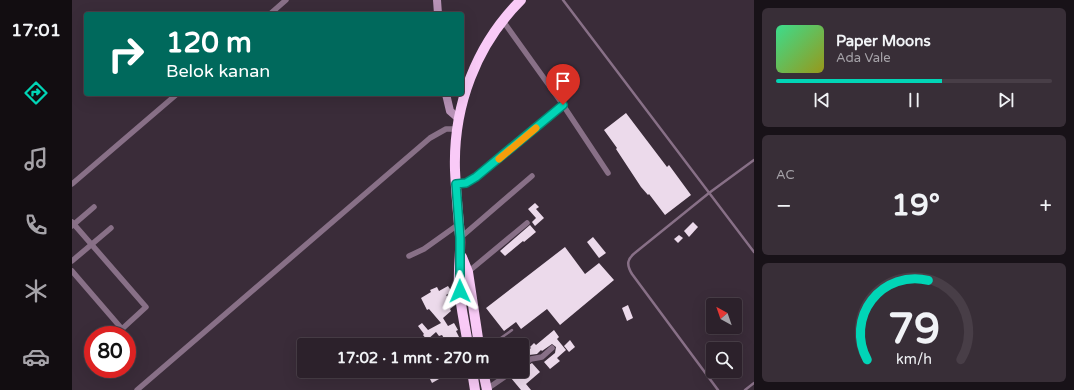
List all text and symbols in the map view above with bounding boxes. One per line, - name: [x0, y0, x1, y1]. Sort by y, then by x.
- text: 17:01: [11, 19, 61, 41]
- text: 120 m: [166, 26, 252, 60]
- icon: right: [100, 28, 152, 80]
- text: Paper Moons: [836, 32, 931, 50]
- text: Ada Vale: [836, 50, 891, 66]
- text: Belok kanan: [166, 60, 270, 82]
- pin: [546, 64, 580, 105]
- icon: arrive: [552, 70, 574, 92]
- icon: directions: [22, 79, 50, 107]
- icon: previous: [811, 89, 833, 111]
- icon: pause: [903, 89, 925, 111]
- icon: next: [995, 89, 1017, 111]
- icon: music: [22, 145, 50, 173]
- text: AC: [776, 167, 795, 183]
- text: 19°: [891, 187, 940, 224]
- text: −: [776, 193, 792, 219]
- text: +: [1040, 193, 1052, 219]
- icon: phone: [22, 211, 50, 239]
- position arrow: [439, 270, 481, 312]
- icon: climate: [22, 277, 50, 305]
- north arrow: [706, 298, 742, 334]
- map controls: [706, 298, 742, 378]
- text: 79: [888, 305, 940, 355]
- speed limit sign: 80: [84, 326, 136, 378]
- button: search: [706, 342, 742, 378]
- icon: car: [22, 343, 50, 371]
- text: 17:02 · 1 mnt · 270 m: [337, 349, 489, 367]
- text: km/h: [896, 351, 932, 368]

